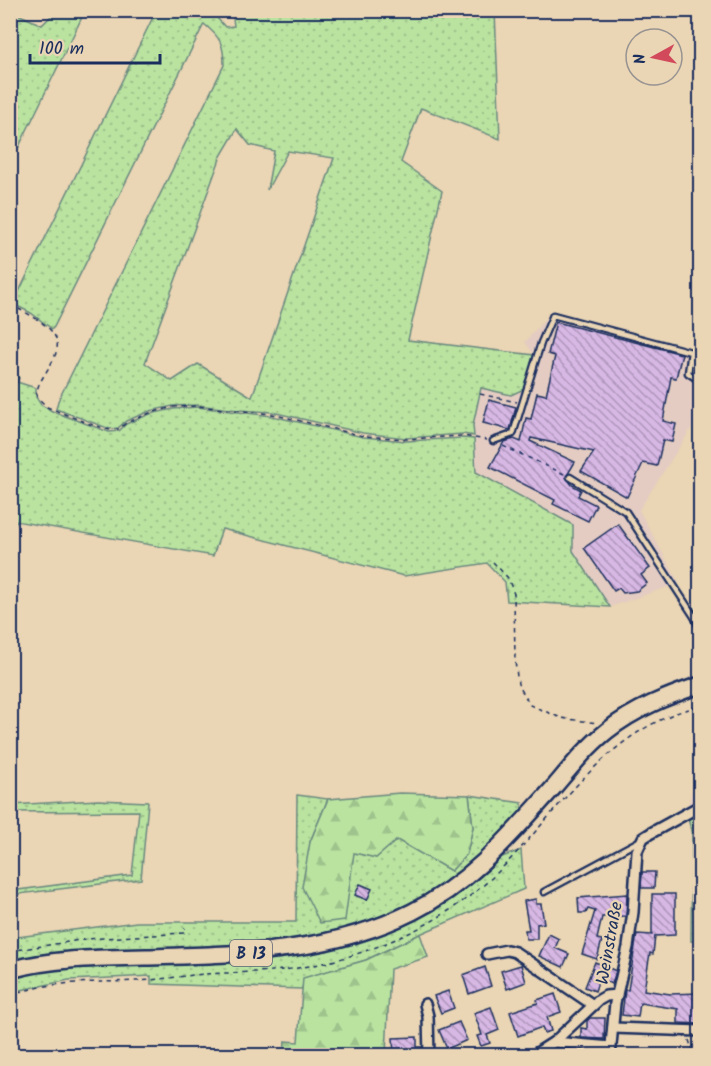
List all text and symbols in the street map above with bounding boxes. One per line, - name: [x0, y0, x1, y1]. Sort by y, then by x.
- scale bar: [30, 27, 160, 65]
- north arrow: [624, 27, 684, 87]
- text: 100 m: [39, 35, 84, 64]
- text: N: [628, 52, 654, 66]
- street label: Weinstraße: [589, 900, 632, 987]
- road number: B 13: [230, 940, 272, 966]

